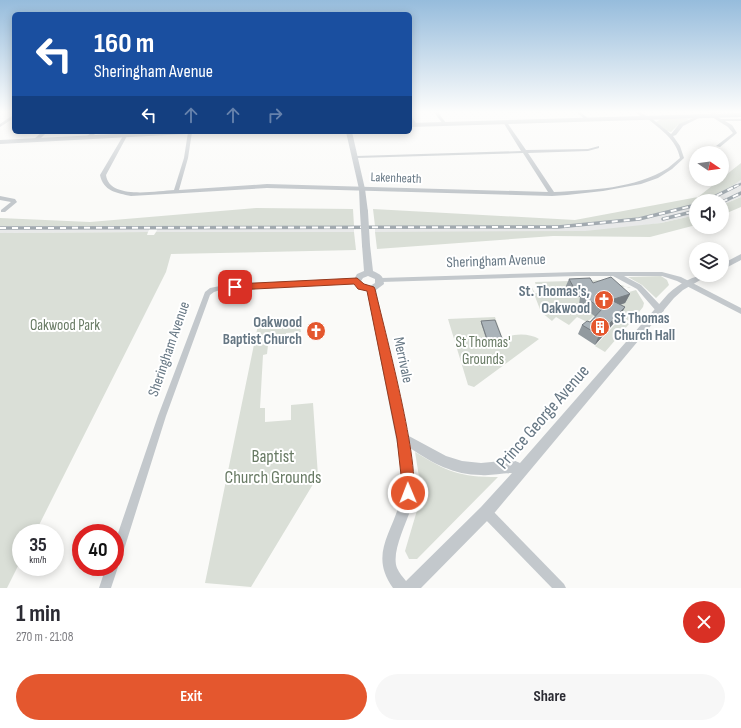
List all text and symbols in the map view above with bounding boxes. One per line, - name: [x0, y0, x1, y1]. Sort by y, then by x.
- text: 160 m: [94, 27, 154, 60]
- icon: left: [28, 28, 80, 80]
- text: Sheringham Avenue: [94, 61, 213, 82]
- icon: left: [138, 104, 160, 126]
- icon: ahead: [180, 104, 202, 126]
- icon: ahead: [222, 104, 244, 126]
- icon: right: [264, 104, 286, 126]
- north arrow: [689, 146, 729, 186]
- map controls: [689, 146, 729, 282]
- street label: Lakenheath: [370, 169, 422, 187]
- button: sound: [689, 194, 729, 234]
- button: layers: [689, 242, 729, 282]
- street label: Sheringham Avenue: [446, 250, 546, 272]
- pin: [218, 270, 252, 304]
- icon: arrive: [224, 276, 246, 298]
- place label: St. Thomas's, Oakwood: [519, 282, 590, 318]
- church icon: St. Thomas's, Oakwood: [593, 289, 615, 311]
- street label: Sheringham Avenue: [144, 299, 194, 399]
- place label: St Thomas Church Hall: [614, 309, 675, 345]
- place label: Oakwood Baptist Church: [223, 313, 302, 349]
- park label: Oakwood Park: [30, 316, 100, 335]
- building icon: St Thomas Church Hall: [589, 316, 611, 338]
- church icon: Oakwood Baptist Church: [305, 320, 327, 342]
- park label: St Thomas' Grounds: [455, 333, 511, 369]
- street label: Merrivale: [389, 335, 417, 385]
- street label: Prince George Avenue: [492, 361, 594, 473]
- park label: Baptist Church Grounds: [224, 446, 322, 488]
- position arrow: [387, 472, 429, 514]
- speed limit sign: 40: [72, 524, 124, 576]
- text: 35: [29, 533, 47, 557]
- text: km/h: [29, 554, 47, 566]
- text: 1 min: [16, 599, 61, 628]
- button: close: [683, 601, 725, 643]
- text: 270 m · 21:08: [16, 629, 73, 645]
- button: Exit: [16, 674, 367, 720]
- button: Share: [375, 674, 725, 720]

